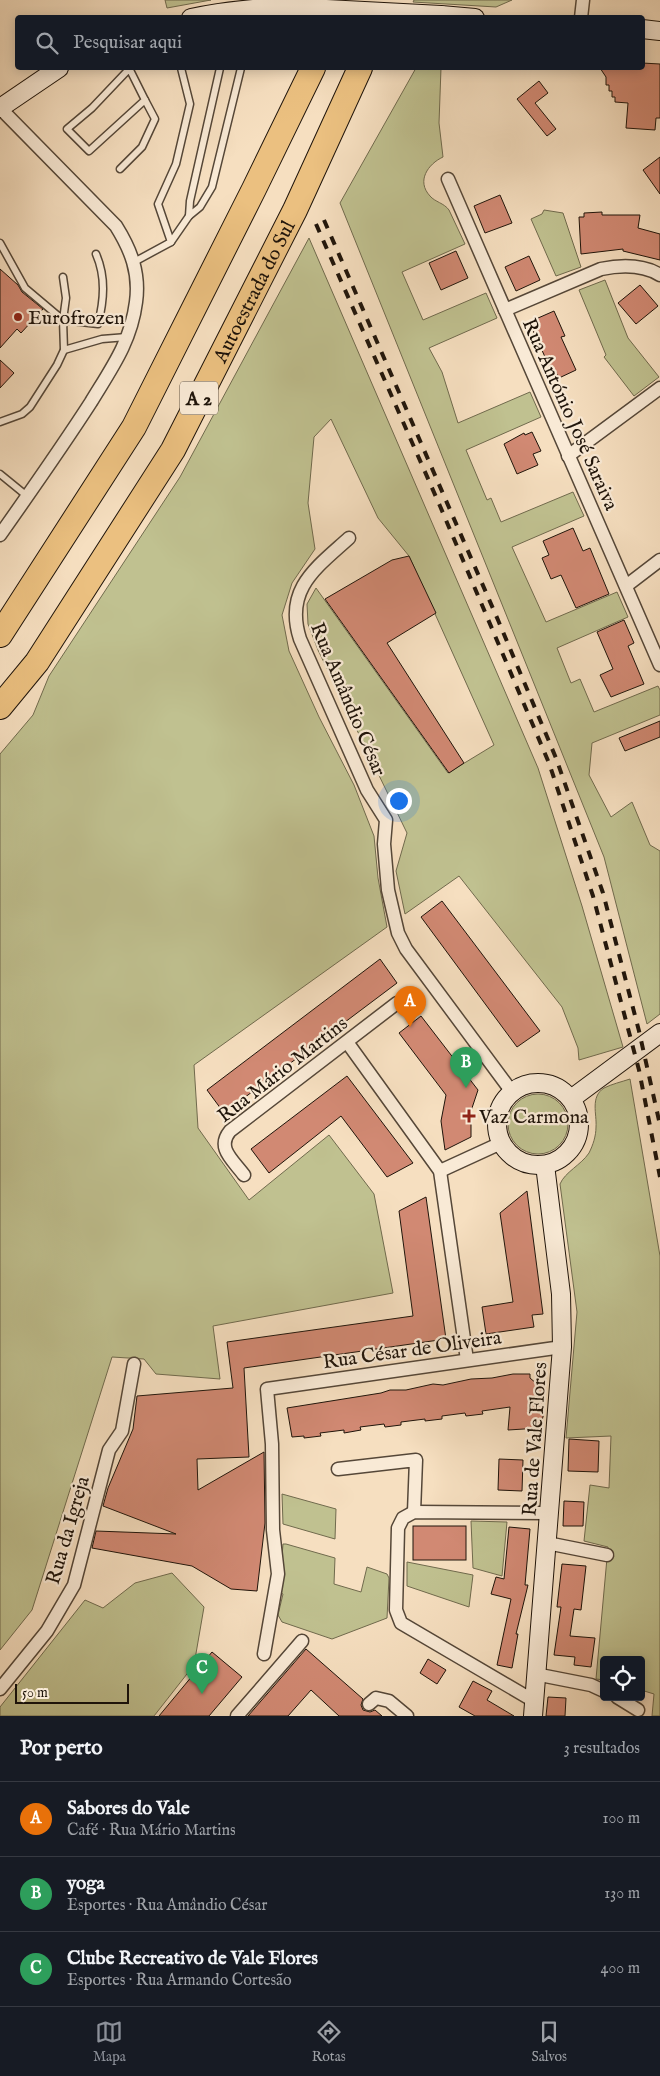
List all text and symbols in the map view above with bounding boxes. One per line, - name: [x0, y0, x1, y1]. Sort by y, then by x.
- search box: [15, 15, 645, 70]
- icon: search: [33, 29, 61, 57]
- text: Pesquisar aqui: [73, 31, 182, 55]
- street label: Autoestrada do Sul: [208, 216, 302, 368]
- place label: Eurofrozen: [28, 306, 125, 331]
- marker: Eurofrozen: [12, 311, 24, 323]
- street label: Rua António José Saraiva: [516, 315, 623, 515]
- road number: A 2: [180, 382, 218, 414]
- street label: Rua Amândio César: [304, 619, 391, 781]
- your location: [386, 788, 412, 814]
- pin: A: [394, 986, 426, 1027]
- street label: Rua Mário Martins: [213, 1012, 353, 1129]
- pin: B: [450, 1047, 482, 1088]
- place label: Vaz Carmona: [478, 1105, 589, 1130]
- marker: Vaz Carmona: [463, 1110, 475, 1122]
- street label: Rua César de Oliveira: [321, 1326, 503, 1375]
- street label: Rua de Vale Flores: [518, 1361, 553, 1517]
- street label: Rua da Igreja: [41, 1473, 96, 1587]
- pin: C: [186, 1653, 218, 1694]
- map controls: [600, 1656, 645, 1701]
- button: locate: [600, 1656, 645, 1701]
- scale bar: [15, 1681, 129, 1704]
- text: 50 m: [22, 1684, 48, 1702]
- text: Por perto: [20, 1735, 102, 1762]
- text: 3 resultados: [564, 1739, 640, 1759]
- text: Sabores do Vale: [67, 1797, 190, 1821]
- text: A: [31, 1809, 41, 1829]
- text: 100 m: [603, 1809, 640, 1829]
- text: Café · Rua Mário Martins: [67, 1821, 236, 1841]
- text: yoga: [67, 1872, 105, 1896]
- text: B: [31, 1884, 41, 1904]
- text: 130 m: [604, 1884, 640, 1904]
- text: Esportes · Rua Amândio César: [67, 1896, 267, 1916]
- text: Clube Recreativo de Vale Flores: [67, 1947, 318, 1971]
- text: C: [30, 1959, 42, 1979]
- text: 400 m: [601, 1959, 640, 1979]
- text: Esportes · Rua Armando Cortesão: [67, 1971, 292, 1991]
- tab: Mapa: [93, 2018, 126, 2066]
- tab: Rotas: [312, 2018, 346, 2066]
- tab: Salvos: [532, 2018, 567, 2066]

